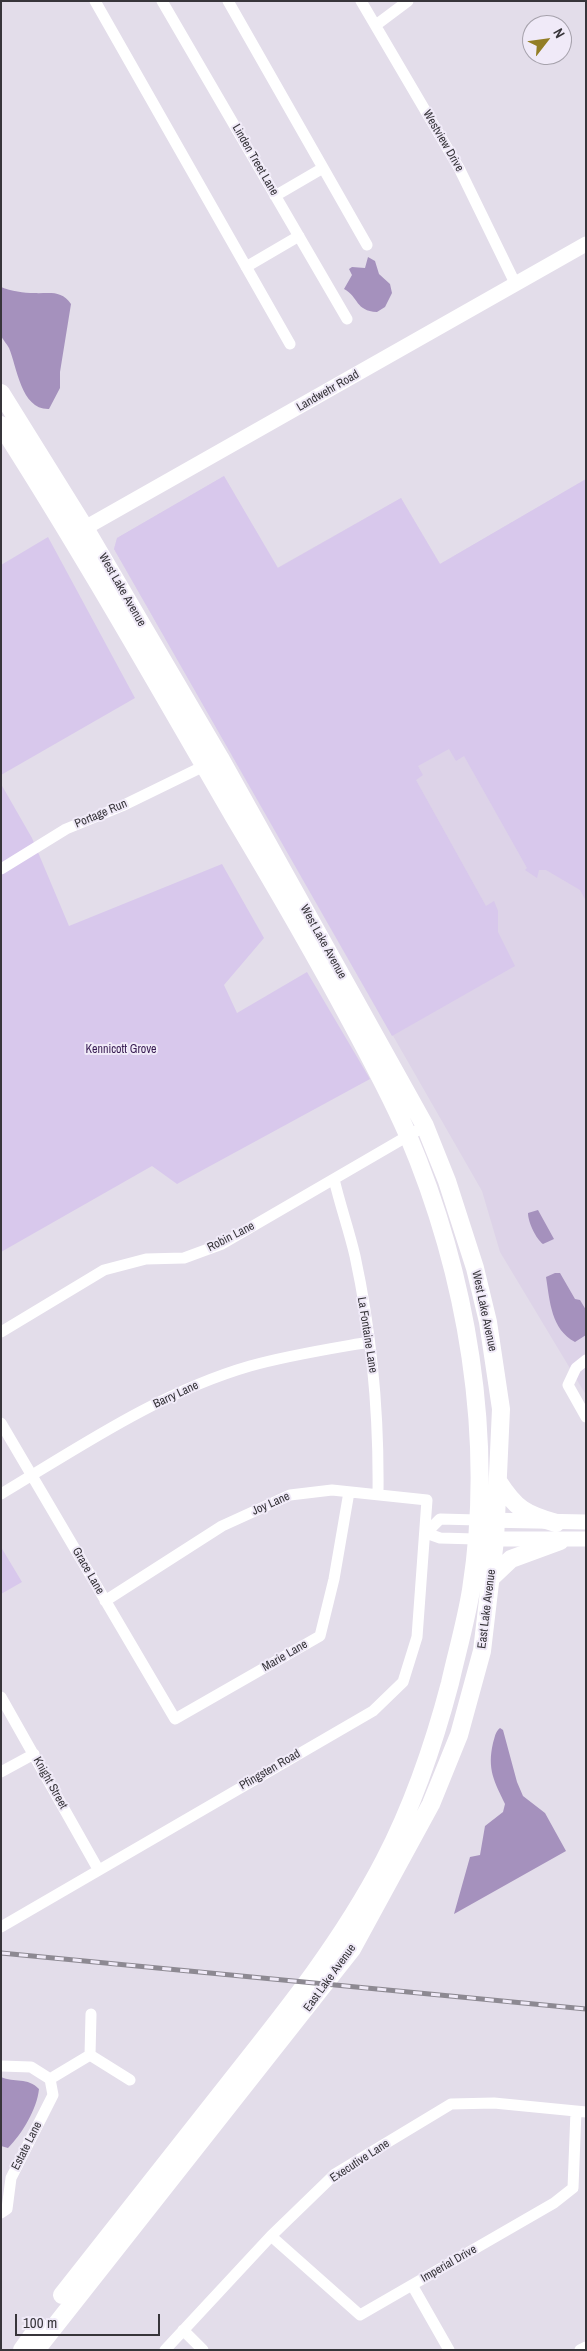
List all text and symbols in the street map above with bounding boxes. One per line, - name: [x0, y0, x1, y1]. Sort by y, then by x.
- north arrow: [522, 15, 572, 65]
- text: N: [549, 25, 569, 41]
- street label: Westview Drive: [420, 108, 466, 174]
- street label: Linden Treet Lane: [229, 122, 281, 198]
- street label: Landwehr Road: [294, 367, 362, 415]
- street label: West Lake Avenue: [95, 551, 149, 629]
- street label: Portage Run: [73, 797, 129, 831]
- street label: West Lake Avenue: [297, 903, 349, 981]
- park label: Kennicott Grove: [85, 1043, 157, 1057]
- street label: Robin Lane: [205, 1219, 257, 1255]
- street label: West Lake Avenue: [468, 1269, 500, 1353]
- street label: La Fontaine Lane: [354, 1296, 380, 1374]
- street label: Barry Lane: [151, 1378, 201, 1412]
- street label: Joy Lane: [250, 1489, 292, 1519]
- street label: Grace Lane: [69, 1545, 107, 1597]
- street label: East Lake Avenue: [475, 1569, 499, 1649]
- street label: Marie Lane: [260, 1637, 310, 1675]
- street label: Pfingsten Road: [237, 1747, 303, 1793]
- street label: Knight Street: [30, 1754, 70, 1812]
- street label: East Lake Avenue: [301, 1942, 359, 2014]
- street label: Estate Lane: [9, 2119, 45, 2173]
- street label: Executive Lane: [328, 2136, 392, 2186]
- street label: Imperial Drive: [419, 2242, 479, 2286]
- scale bar: [18, 2304, 162, 2336]
- text: 100 m: [23, 2312, 57, 2333]

